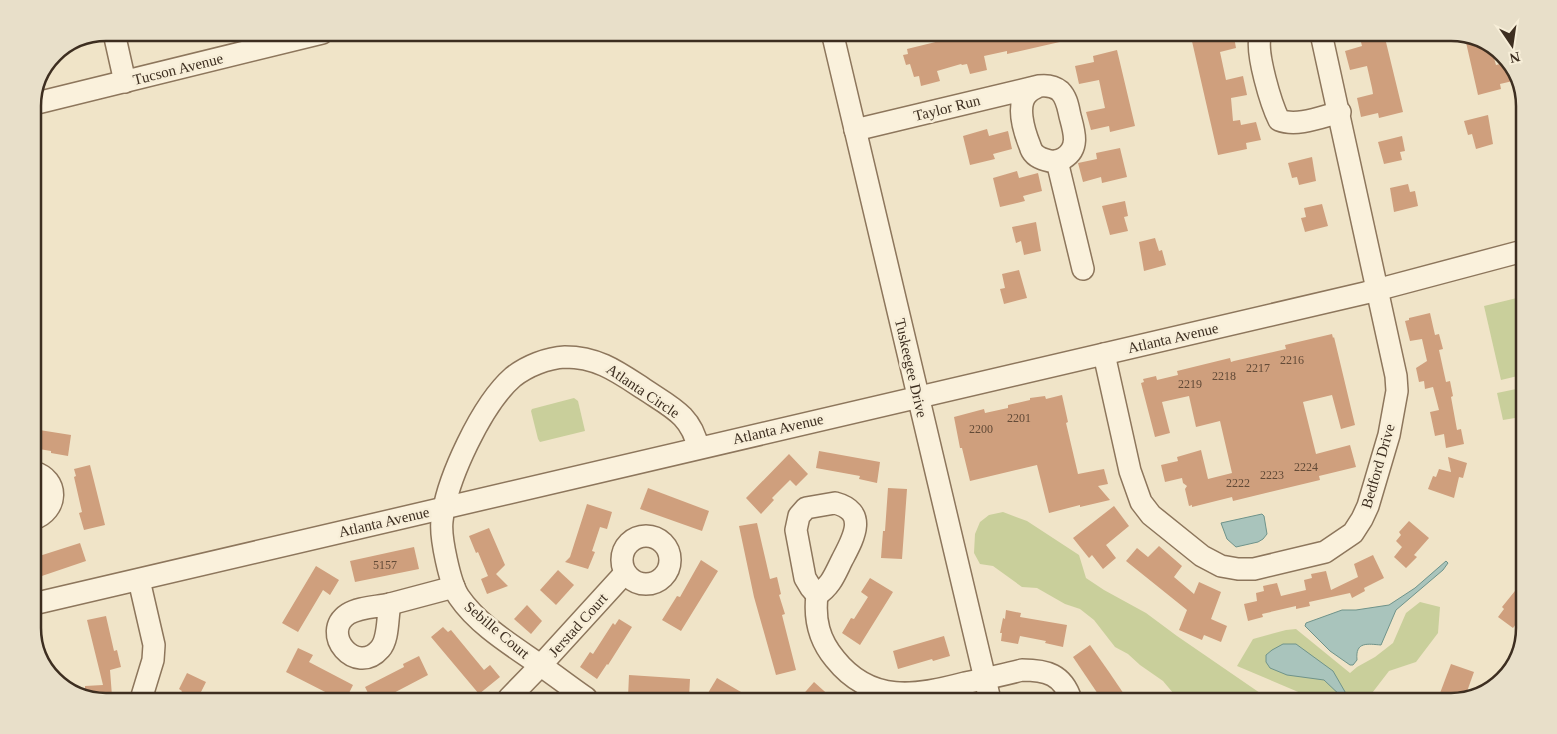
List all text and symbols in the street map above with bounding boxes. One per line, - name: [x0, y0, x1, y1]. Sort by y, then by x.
- north arrow: [1487, 20, 1537, 70]
- text: N: [1508, 49, 1521, 66]
- street label: Tucson Avenue: [131, 50, 225, 88]
- street label: Taylor Run: [912, 92, 982, 124]
- street label: Tuskeegee Drive: [892, 317, 930, 420]
- street label: Atlanta Avenue: [1126, 320, 1220, 356]
- house number: 2216: [1280, 353, 1304, 367]
- street label: Atlanta Circle: [603, 361, 683, 421]
- house number: 2217: [1246, 361, 1270, 375]
- house number: 2218: [1212, 369, 1236, 383]
- house number: 2219: [1178, 377, 1202, 391]
- street label: Atlanta Avenue: [731, 411, 825, 447]
- house number: 2201: [1007, 411, 1031, 425]
- house number: 2200: [969, 422, 993, 436]
- street label: Bedford Drive: [1358, 422, 1398, 510]
- house number: 2224: [1294, 460, 1318, 474]
- house number: 2223: [1260, 468, 1284, 482]
- house number: 2222: [1226, 476, 1250, 490]
- street label: Atlanta Avenue: [337, 504, 431, 540]
- house number: 5157: [373, 558, 397, 572]
- street label: Jerstad Court: [545, 589, 611, 660]
- street label: Sebille Court: [461, 598, 533, 662]

